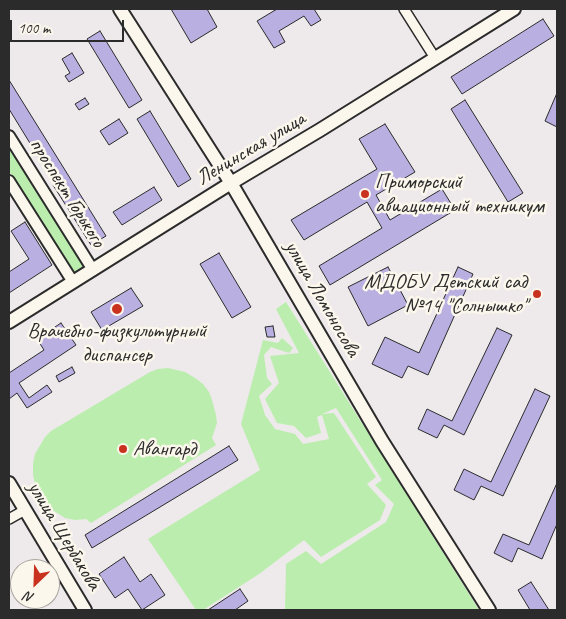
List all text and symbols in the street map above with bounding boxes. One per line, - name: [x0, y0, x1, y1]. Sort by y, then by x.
- scale bar: [12, 10, 126, 42]
- text: 100 m: [18, 19, 50, 38]
- street label: Ленинская улица: [192, 107, 310, 191]
- street label: проспект Горького: [23, 134, 111, 252]
- place label: Приморский авиационный техникум: [375, 169, 544, 219]
- marker: Приморский авиационный техникум: [359, 188, 371, 200]
- street label: улица Ломоносова: [279, 237, 365, 361]
- place label: МДОБУ Детский сад №14 "Солнышко": [364, 269, 527, 319]
- marker: МДОБУ Детский сад №14 "Солнышко": [531, 288, 543, 300]
- marker: Врачебно-физкультурный диспансер: [110, 302, 124, 316]
- place label: Врачебно-физкультурный диспансер: [27, 318, 207, 368]
- place label: Авангард: [133, 436, 196, 462]
- marker: Авангард: [117, 443, 129, 455]
- street label: улица Щербакова: [22, 477, 106, 595]
- north arrow: [10, 559, 60, 609]
- text: N: [22, 588, 37, 607]

